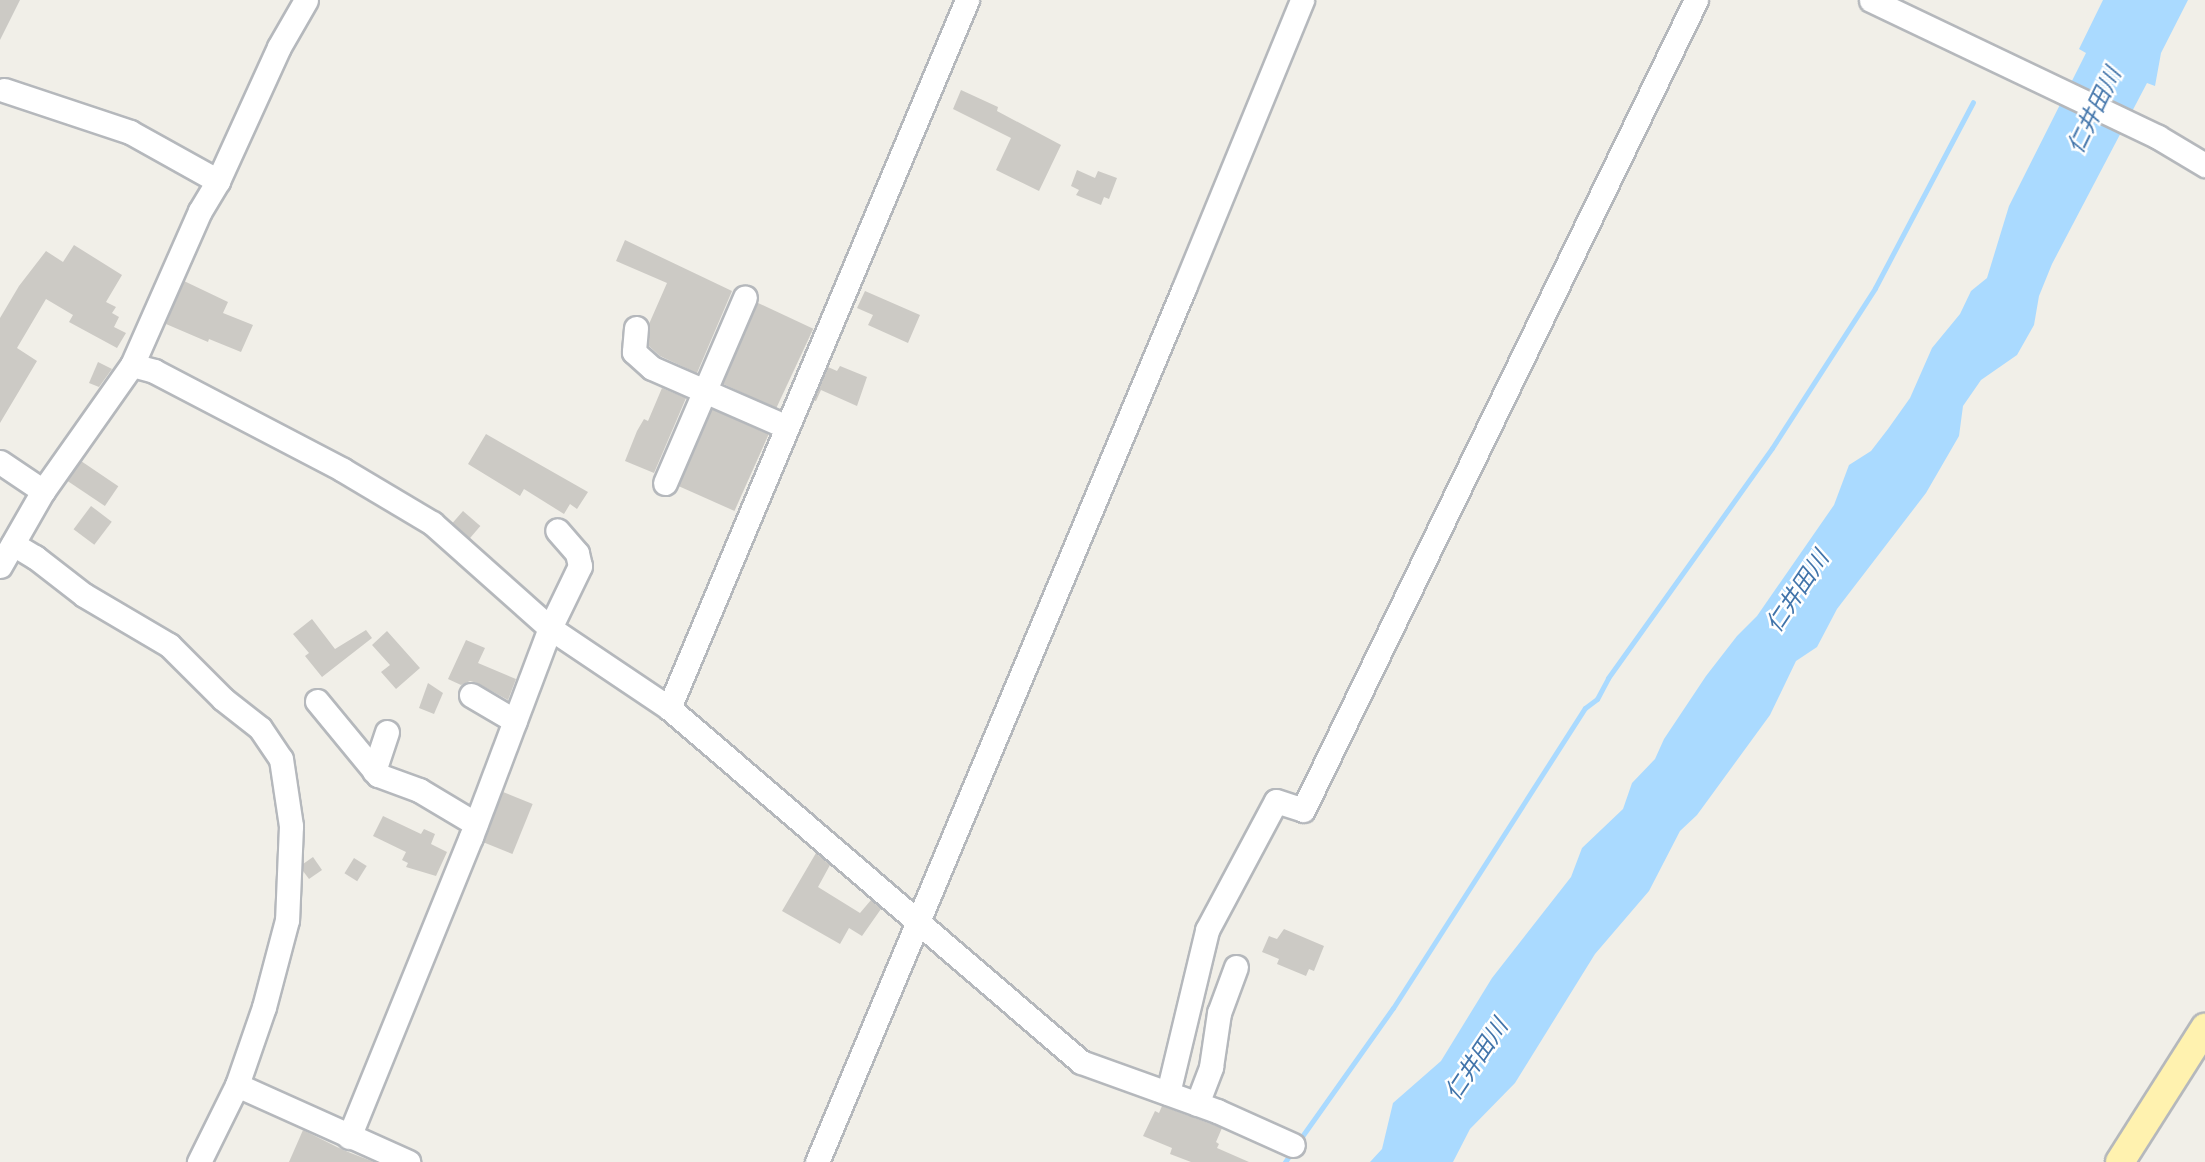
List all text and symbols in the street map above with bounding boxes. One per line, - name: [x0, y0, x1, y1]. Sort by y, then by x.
- water label: 仁井田川: [2062, 64, 2128, 158]
- water label: 仁井田川: [1761, 546, 1835, 638]
- water label: 仁井田川: [1440, 1014, 1514, 1106]

